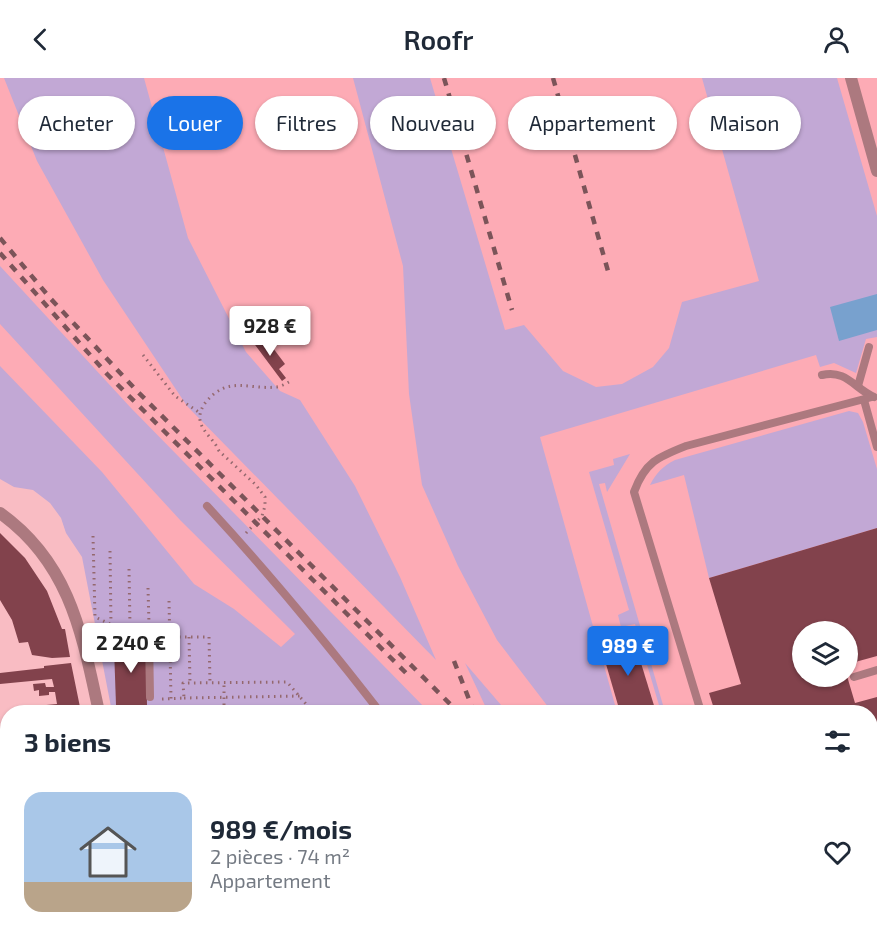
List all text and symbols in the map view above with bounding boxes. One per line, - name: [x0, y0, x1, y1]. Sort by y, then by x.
- icon: back: [24, 23, 57, 56]
- text: Roofr: [403, 23, 474, 55]
- icon: person: [820, 23, 853, 56]
- chip: Acheter: [18, 96, 135, 150]
- chip: Louer: [147, 96, 243, 150]
- chip: Filtres: [255, 96, 358, 150]
- chip: Nouveau: [370, 96, 496, 150]
- chip: Appartement: [508, 96, 677, 150]
- chip: Maison: [689, 96, 801, 150]
- pin: 928 €: [228, 306, 312, 357]
- text: 928 €: [243, 313, 297, 337]
- map controls: [792, 621, 858, 687]
- button: layers: [792, 621, 858, 687]
- pin: 2 240 €: [76, 623, 186, 674]
- pin: 989 €: [586, 626, 670, 677]
- text: 2 240 €: [96, 630, 166, 654]
- text: 989 €: [601, 633, 655, 657]
- icon: filters: [821, 725, 854, 758]
- text: 3 biens: [24, 726, 111, 757]
- text: 989 €/mois: [210, 813, 352, 844]
- icon: home: [72, 816, 144, 888]
- icon: heart: [821, 836, 854, 869]
- text: 2 pièces · 74 m²: [210, 844, 350, 868]
- text: Appartement: [210, 868, 331, 892]

